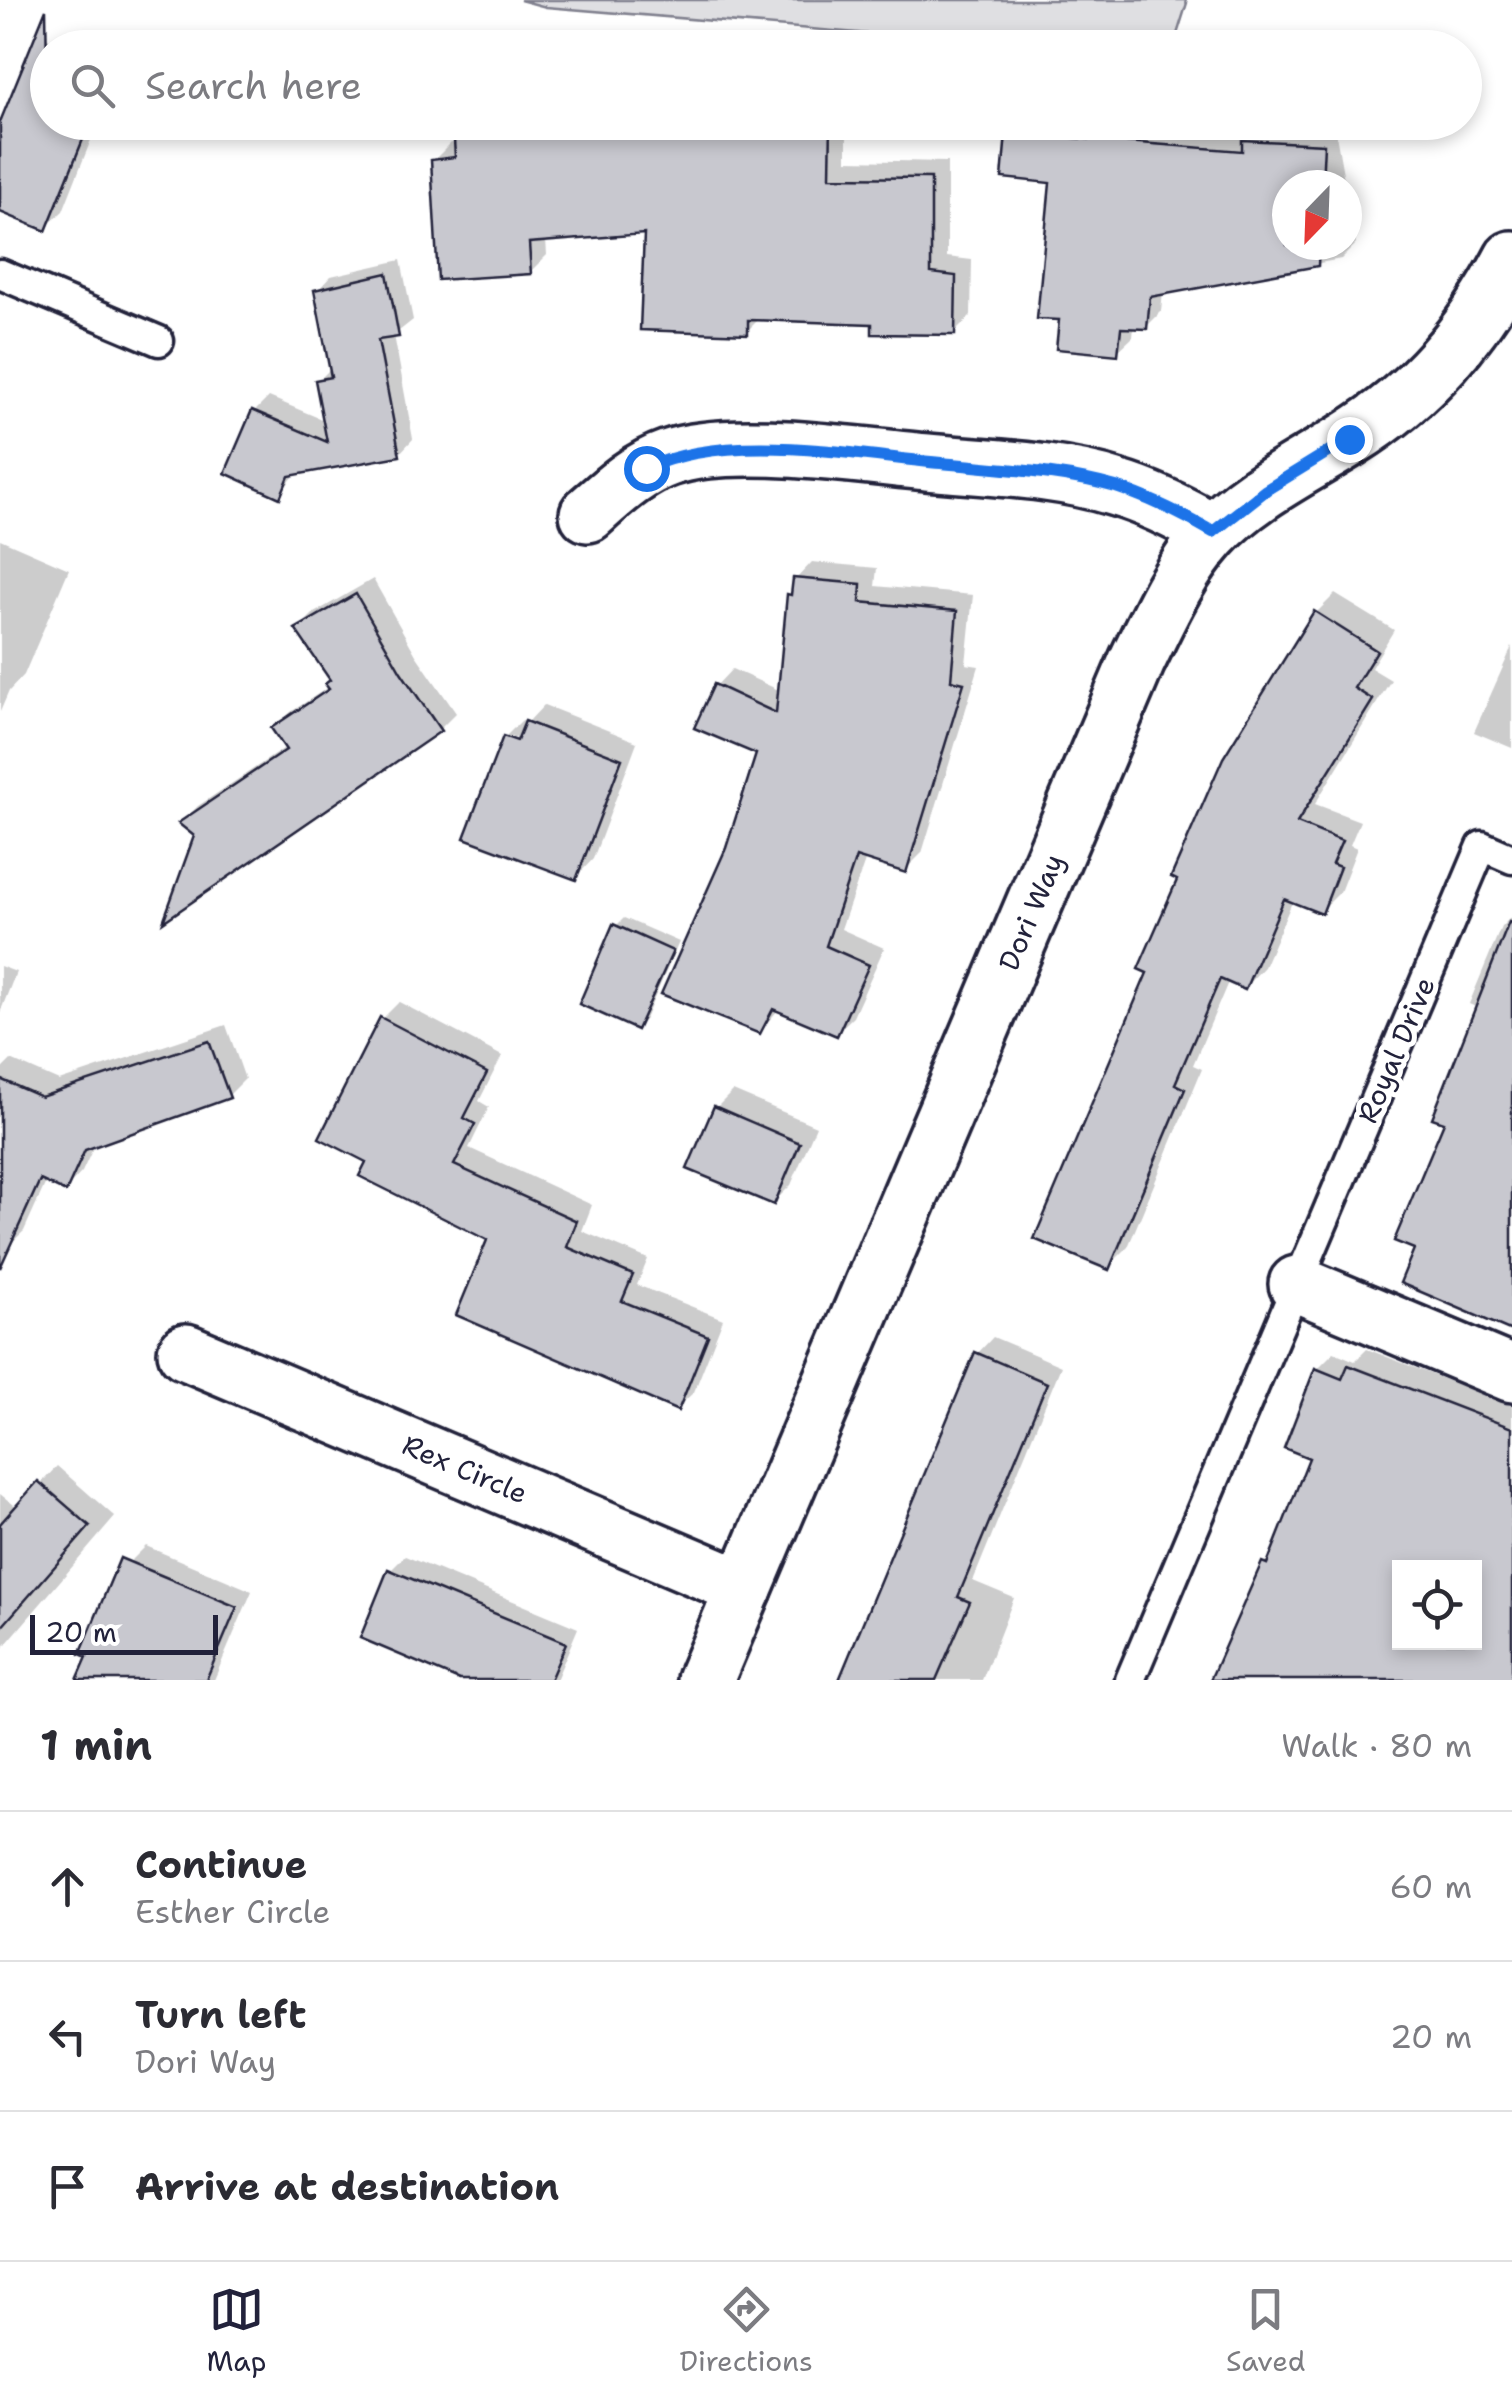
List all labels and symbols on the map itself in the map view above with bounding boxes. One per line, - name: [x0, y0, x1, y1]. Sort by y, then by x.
- north arrow: [1272, 170, 1362, 260]
- route end: [1327, 417, 1373, 463]
- route start: [624, 446, 670, 492]
- street label: Dori Way: [989, 848, 1073, 976]
- street label: Royal Drive: [1348, 971, 1444, 1129]
- street label: Rex Circle: [397, 1426, 533, 1512]
- scale bar: [30, 1610, 218, 1654]

